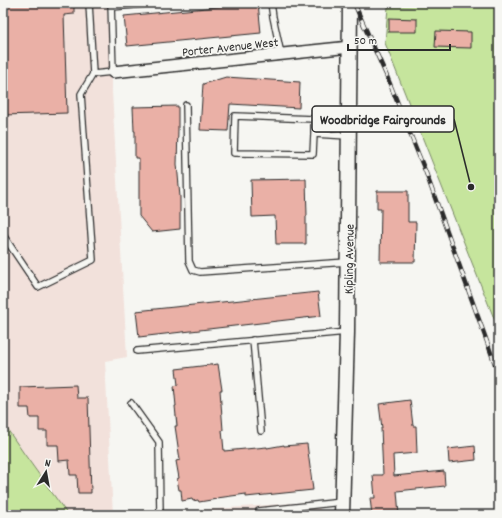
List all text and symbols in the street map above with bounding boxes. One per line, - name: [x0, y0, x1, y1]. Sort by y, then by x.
- scale bar: [348, 26, 450, 52]
- text: 50 m: [354, 33, 377, 50]
- street label: Porter Avenue West: [181, 34, 280, 63]
- callout: Woodbridge Fairgrounds: [312, 106, 454, 132]
- text: Woodbridge Fairgrounds: [320, 111, 446, 131]
- street label: Kipling Avenue: [340, 224, 361, 294]
- north arrow: [26, 452, 66, 492]
- text: N: [43, 456, 52, 473]

